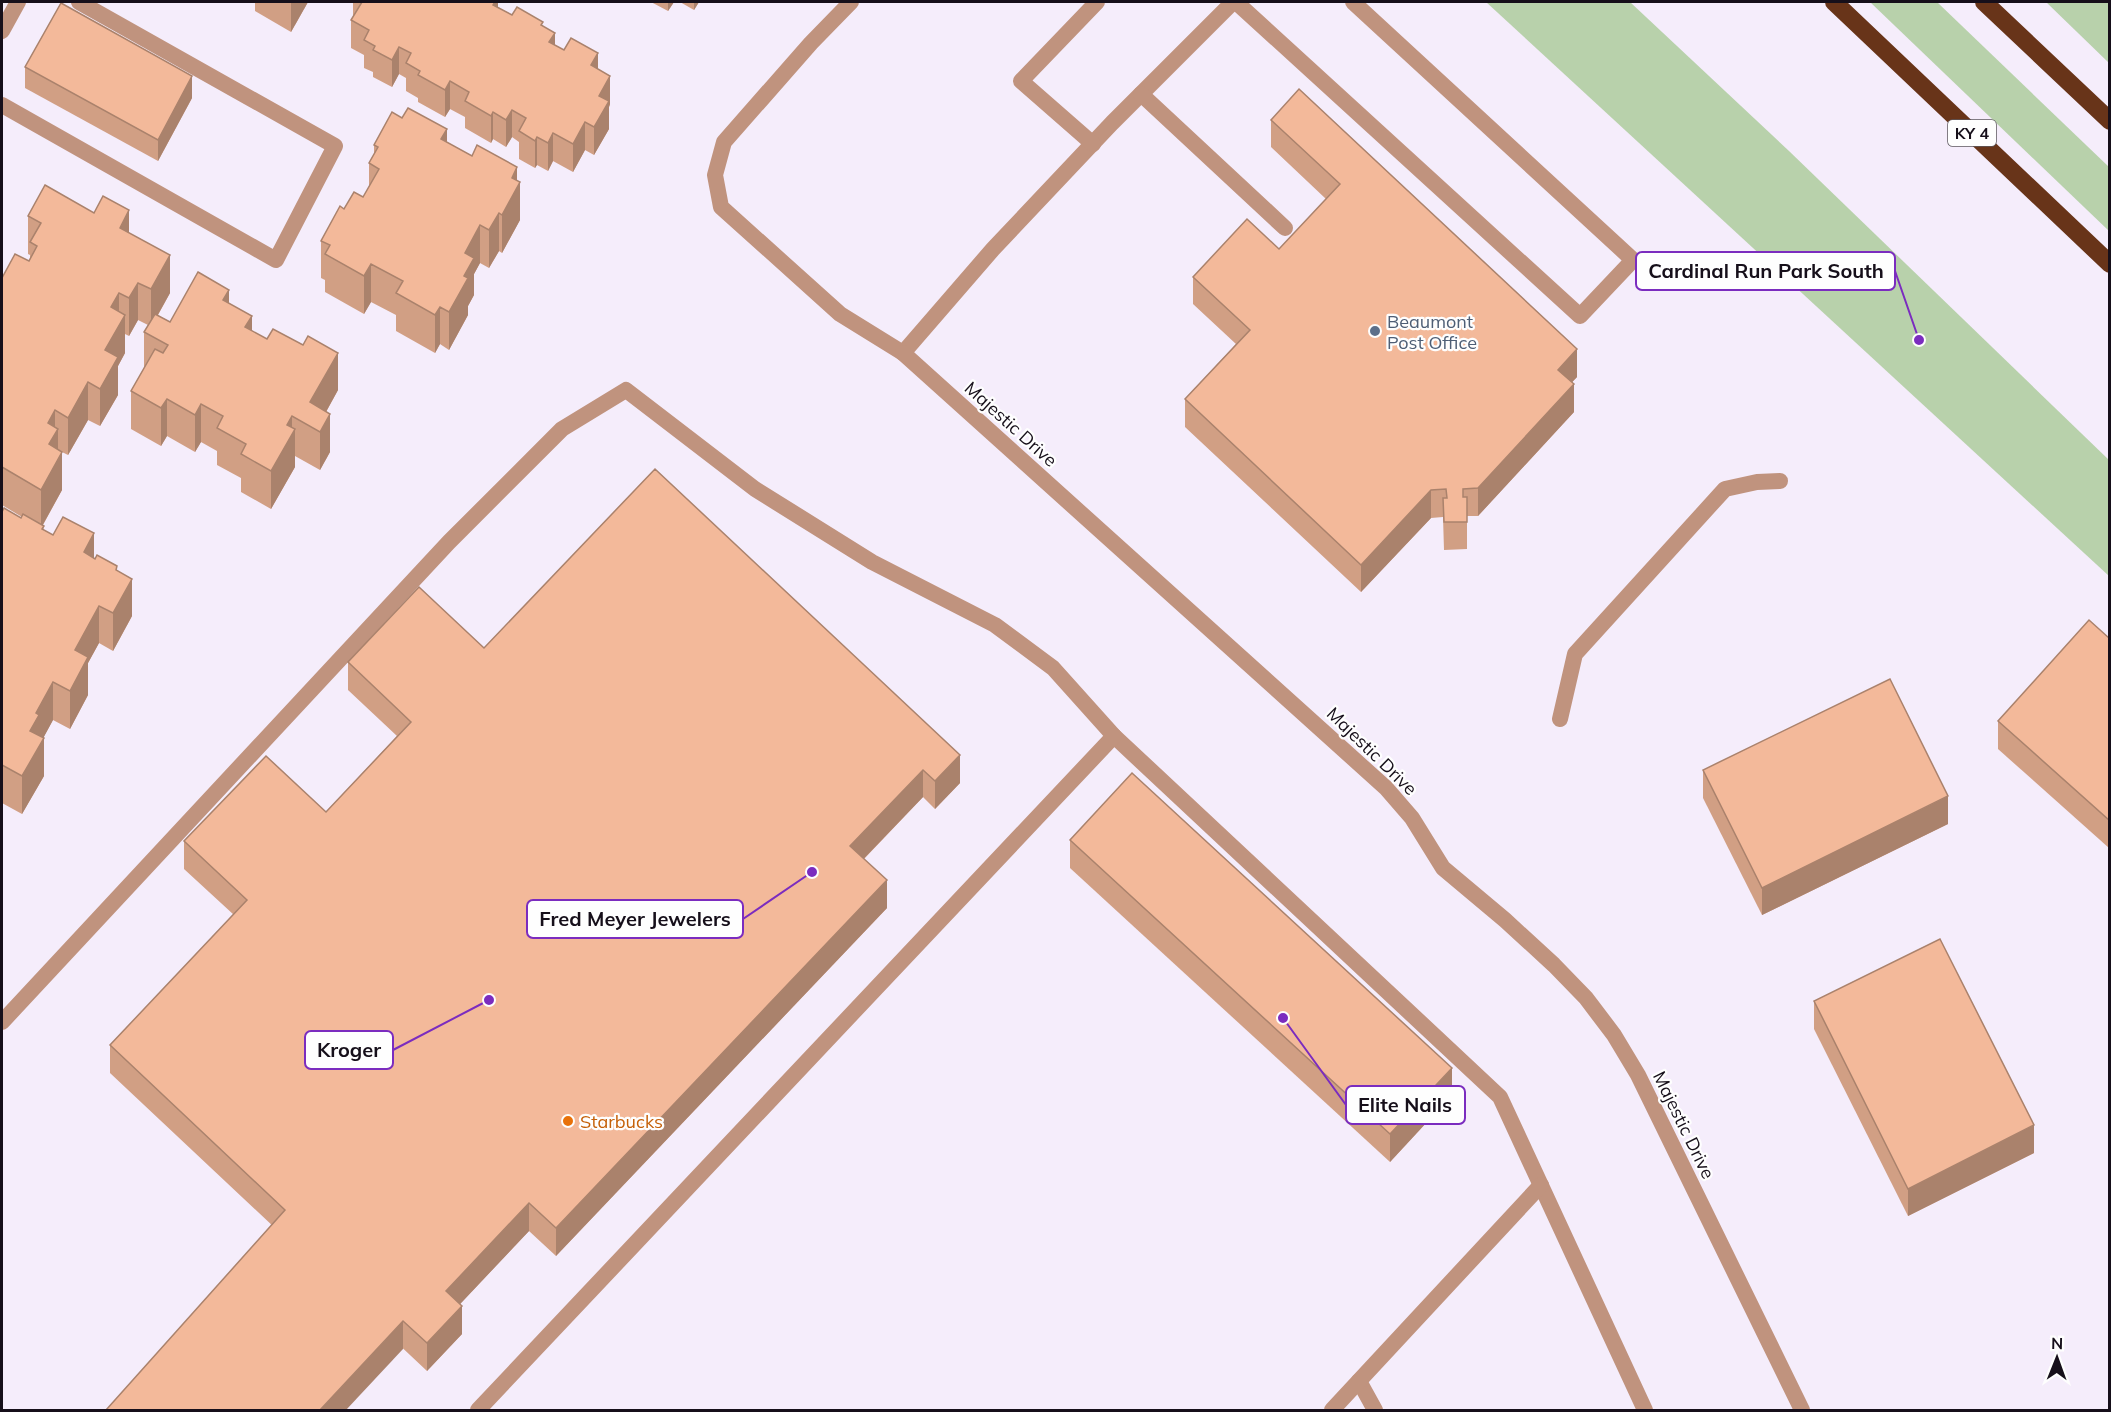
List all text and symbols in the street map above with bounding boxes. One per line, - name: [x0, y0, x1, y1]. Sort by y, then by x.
- road number: KY 4: [1948, 120, 1996, 146]
- callout: Cardinal Run Park South: [1636, 252, 1895, 290]
- text: Cardinal Run Park South: [1648, 258, 1884, 283]
- place label: Beaumont Post Office: [1387, 310, 1477, 354]
- marker: Beaumont Post Office: [1368, 324, 1382, 338]
- street label: Majestic Drive: [960, 376, 1062, 472]
- street label: Majestic Drive: [1322, 702, 1422, 800]
- callout: Fred Meyer Jewelers: [527, 900, 743, 938]
- text: Fred Meyer Jewelers: [539, 906, 731, 931]
- callout: Kroger: [305, 1031, 393, 1069]
- text: Kroger: [317, 1037, 381, 1062]
- street label: Majestic Drive: [1648, 1067, 1720, 1183]
- callout: Elite Nails: [1346, 1086, 1465, 1124]
- text: Elite Nails: [1358, 1092, 1452, 1117]
- place label: Starbucks: [580, 1110, 663, 1133]
- marker: Starbucks: [561, 1114, 575, 1128]
- north arrow: [2027, 1328, 2087, 1388]
- text: N: [2051, 1333, 2063, 1353]

